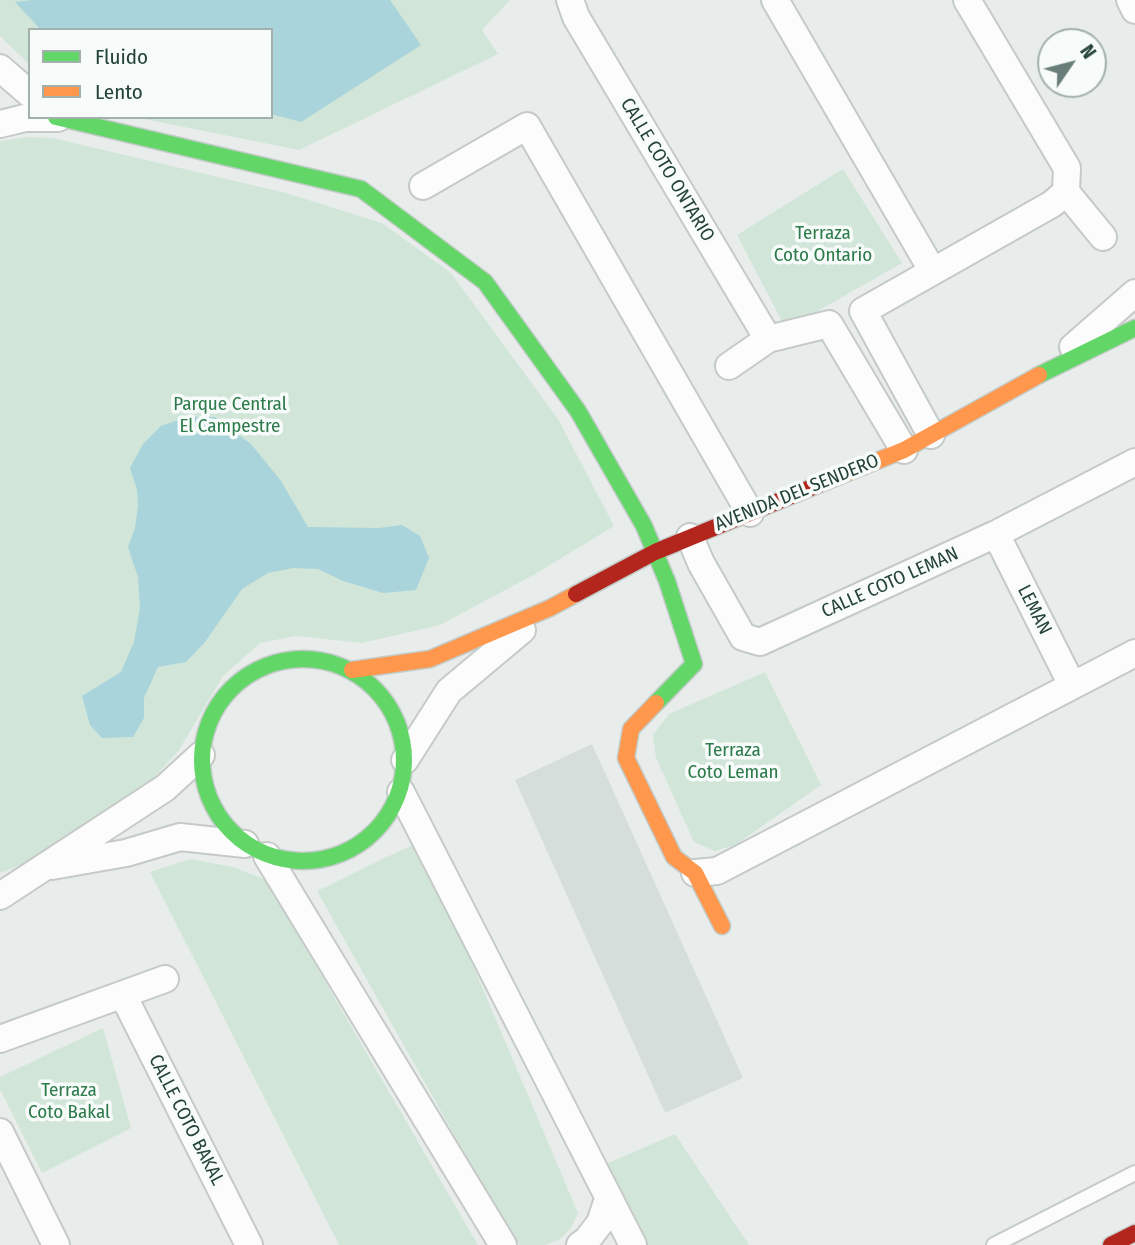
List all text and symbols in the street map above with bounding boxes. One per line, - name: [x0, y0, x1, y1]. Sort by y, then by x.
- legend: [28, 28, 273, 119]
- north arrow: [1037, 28, 1107, 98]
- text: N: [1075, 41, 1101, 63]
- text: Fluido: [95, 44, 148, 70]
- text: Lento: [95, 79, 143, 105]
- street label: CALLE COTO ONTARIO: [615, 94, 719, 246]
- park label: Terraza Coto Ontario: [774, 223, 872, 267]
- park label: Parque Central El Campestre: [173, 394, 287, 438]
- street label: AVENIDA DEL SENDERO: [712, 450, 882, 536]
- street label: CALLE COTO LEMAN: [818, 543, 962, 623]
- street label: LEMAN: [1012, 581, 1056, 639]
- park label: Terraza Coto Leman: [688, 740, 778, 784]
- street label: CALLE COTO BAKAL: [143, 1051, 229, 1189]
- park label: Terraza Coto Bakal: [28, 1080, 110, 1124]

